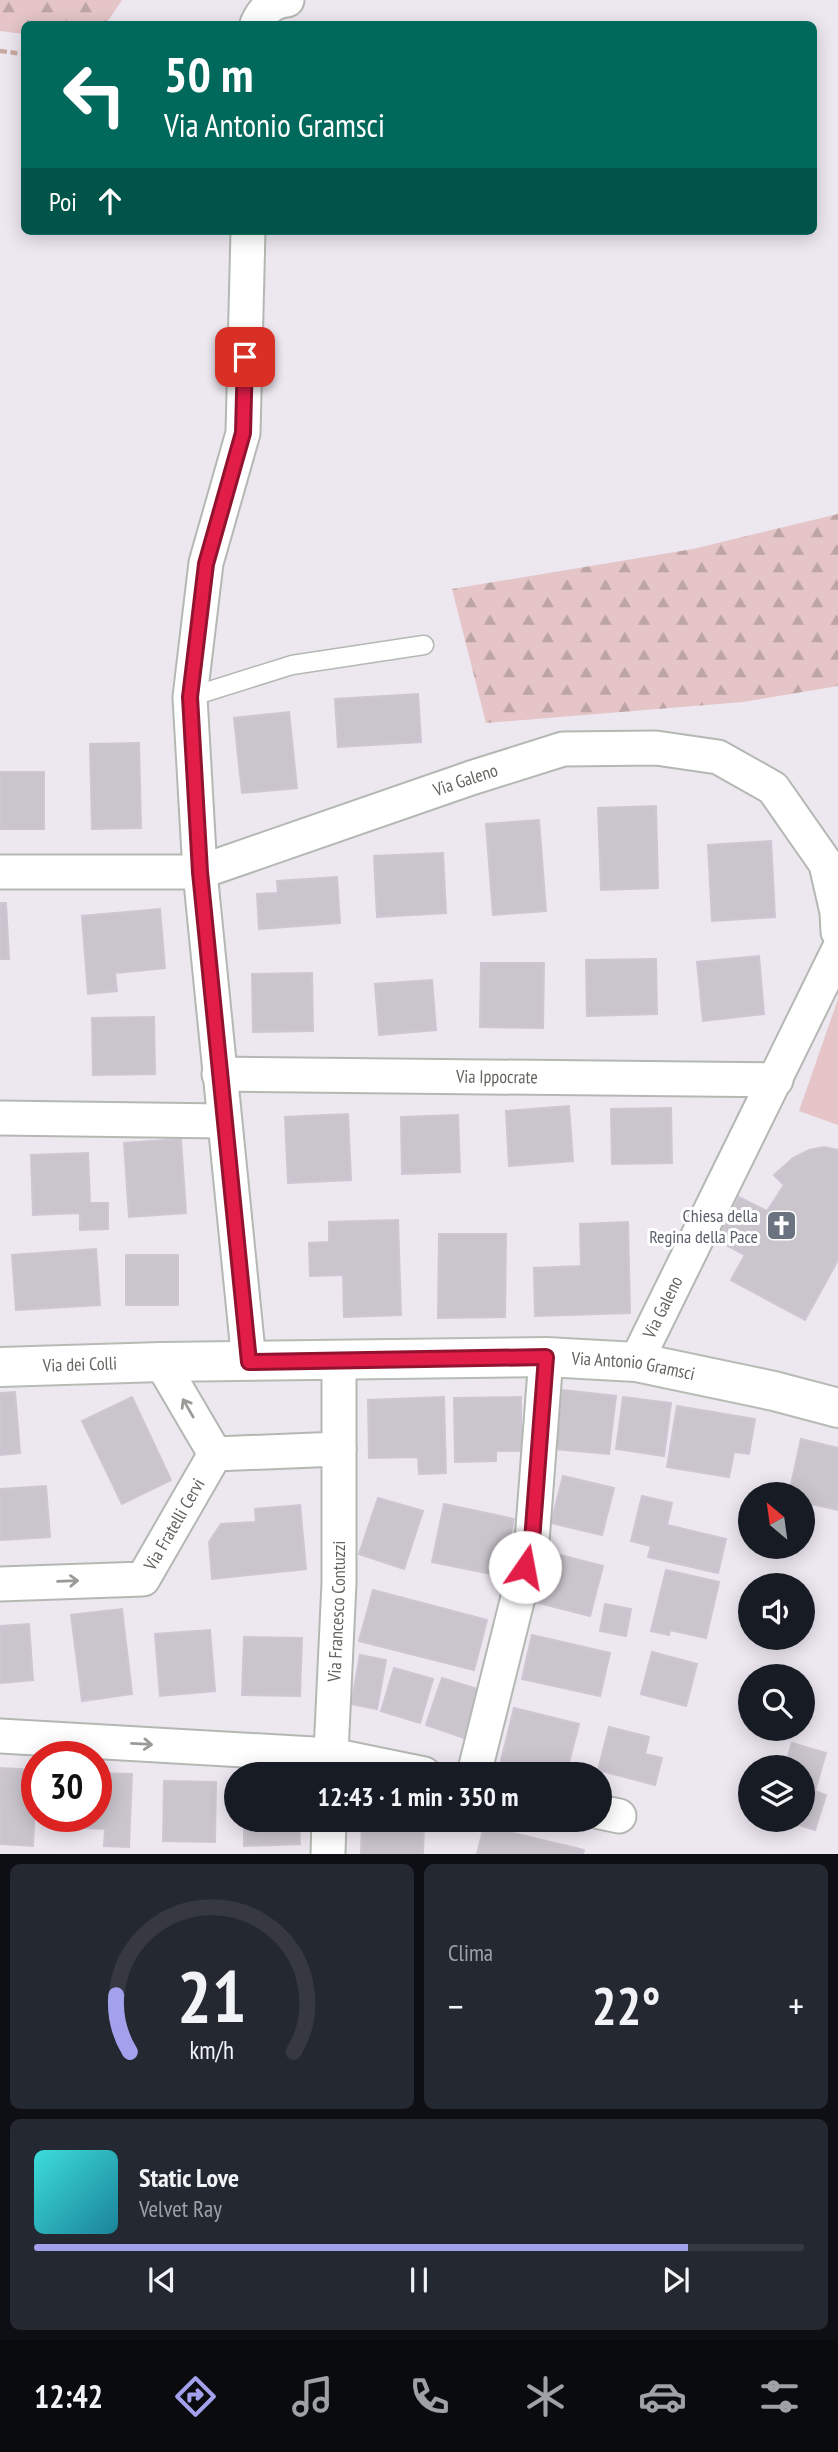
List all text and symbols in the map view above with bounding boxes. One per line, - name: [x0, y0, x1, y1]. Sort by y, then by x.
- text: 50 m: [164, 42, 253, 106]
- icon: left: [49, 49, 140, 140]
- text: Via Antonio Gramsci: [164, 104, 385, 146]
- icon: ahead: [91, 182, 129, 220]
- text: Poi: [49, 185, 77, 218]
- pin: [215, 327, 275, 387]
- icon: arrive: [226, 338, 264, 376]
- street label: Via Galeno: [429, 758, 501, 802]
- street label: Via Ippocrate: [455, 1065, 538, 1088]
- place label: Chiesa della Regina della Pace: [649, 1204, 758, 1248]
- church icon: Chiesa della Regina della Pace: [764, 1209, 798, 1243]
- street label: Via Galeno: [637, 1272, 688, 1343]
- street label: Via Antonio Gramsci: [570, 1346, 697, 1385]
- street label: Via dei Colli: [42, 1351, 117, 1377]
- one-way arrow: [181, 1399, 195, 1419]
- street label: Via Fratelli Cervi: [138, 1474, 209, 1575]
- north arrow: [738, 1482, 816, 1559]
- map controls: [738, 1482, 815, 1832]
- position arrow: [488, 1530, 562, 1604]
- street label: Via Francesco Contuzzi: [322, 1541, 350, 1683]
- button: sound: [738, 1573, 815, 1650]
- one-way arrow: [56, 1575, 79, 1588]
- button: search: [738, 1664, 815, 1741]
- one-way arrow: [130, 1738, 153, 1751]
- speed limit sign: 30: [21, 1741, 112, 1832]
- button: layers: [738, 1755, 815, 1832]
- text: 12:43 · 1 min · 350 m: [318, 1780, 518, 1813]
- text: Clima: [448, 1938, 493, 1967]
- text: 21: [177, 1949, 247, 2043]
- text: 22°: [592, 1972, 660, 2039]
- text: −: [448, 1981, 464, 2030]
- text: +: [788, 1981, 804, 2030]
- text: km/h: [190, 2034, 234, 2066]
- text: Static Love: [139, 2161, 239, 2194]
- text: Velvet Ray: [139, 2194, 222, 2223]
- icon: previous: [143, 2261, 181, 2299]
- icon: pause: [400, 2261, 438, 2299]
- icon: next: [657, 2261, 695, 2299]
- icon: directions: [171, 2372, 220, 2421]
- icon: music: [288, 2372, 337, 2421]
- icon: phone: [405, 2372, 454, 2421]
- icon: climate: [521, 2372, 570, 2421]
- icon: car: [638, 2372, 687, 2421]
- icon: filters: [755, 2372, 804, 2421]
- text: 12:42: [34, 2375, 103, 2417]

